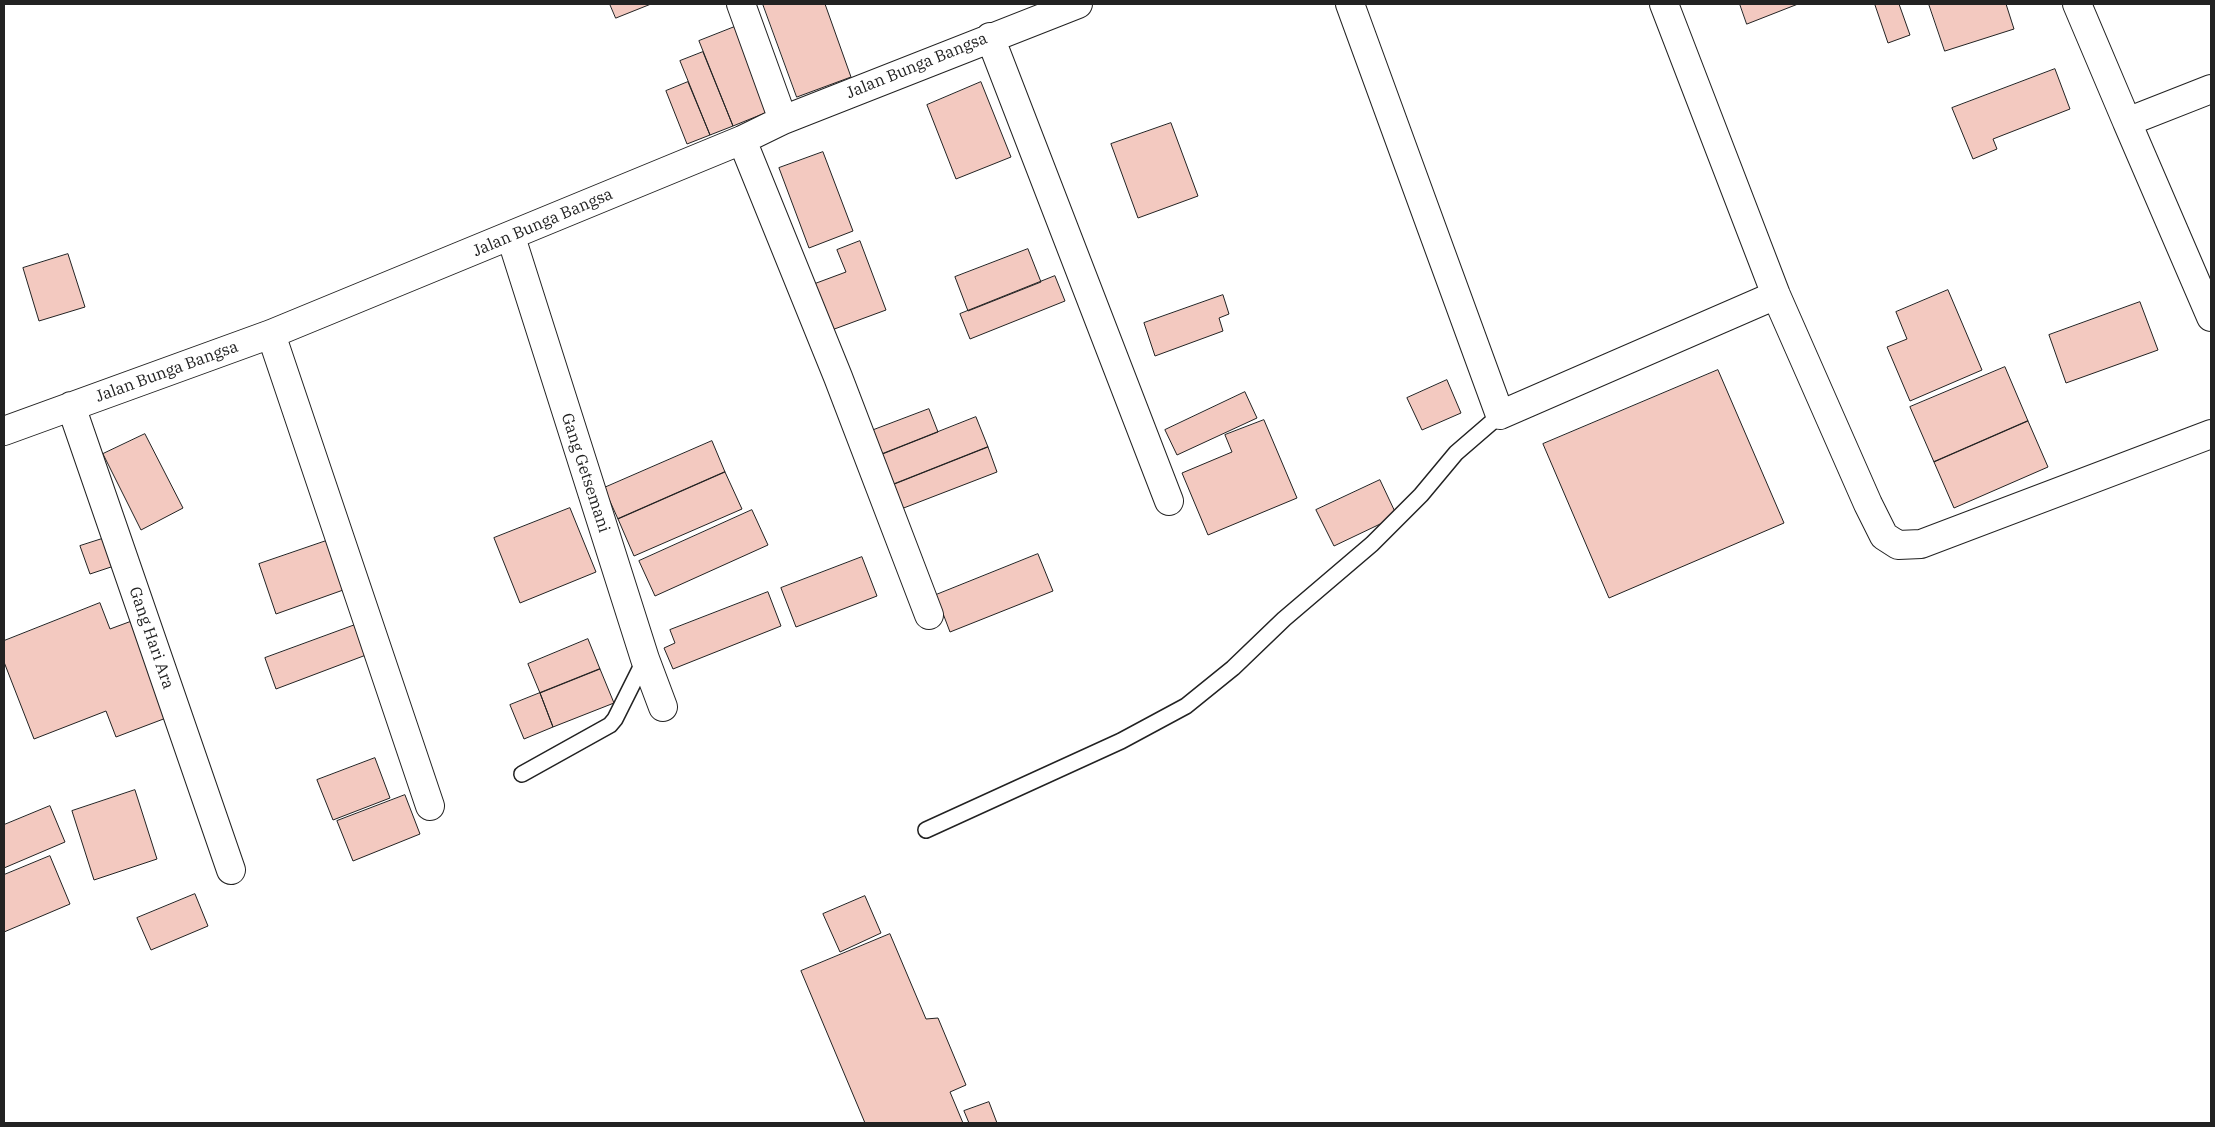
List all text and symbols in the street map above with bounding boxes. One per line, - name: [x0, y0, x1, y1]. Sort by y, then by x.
- street label: Jalan Bunga Bangsa: [844, 29, 990, 103]
- street label: Jalan Bunga Bangsa: [470, 185, 616, 261]
- street label: Jalan Bunga Bangsa: [93, 337, 241, 407]
- street label: Gang Getsemani: [557, 411, 613, 535]
- street label: Gang Hari Ara: [124, 584, 178, 692]

